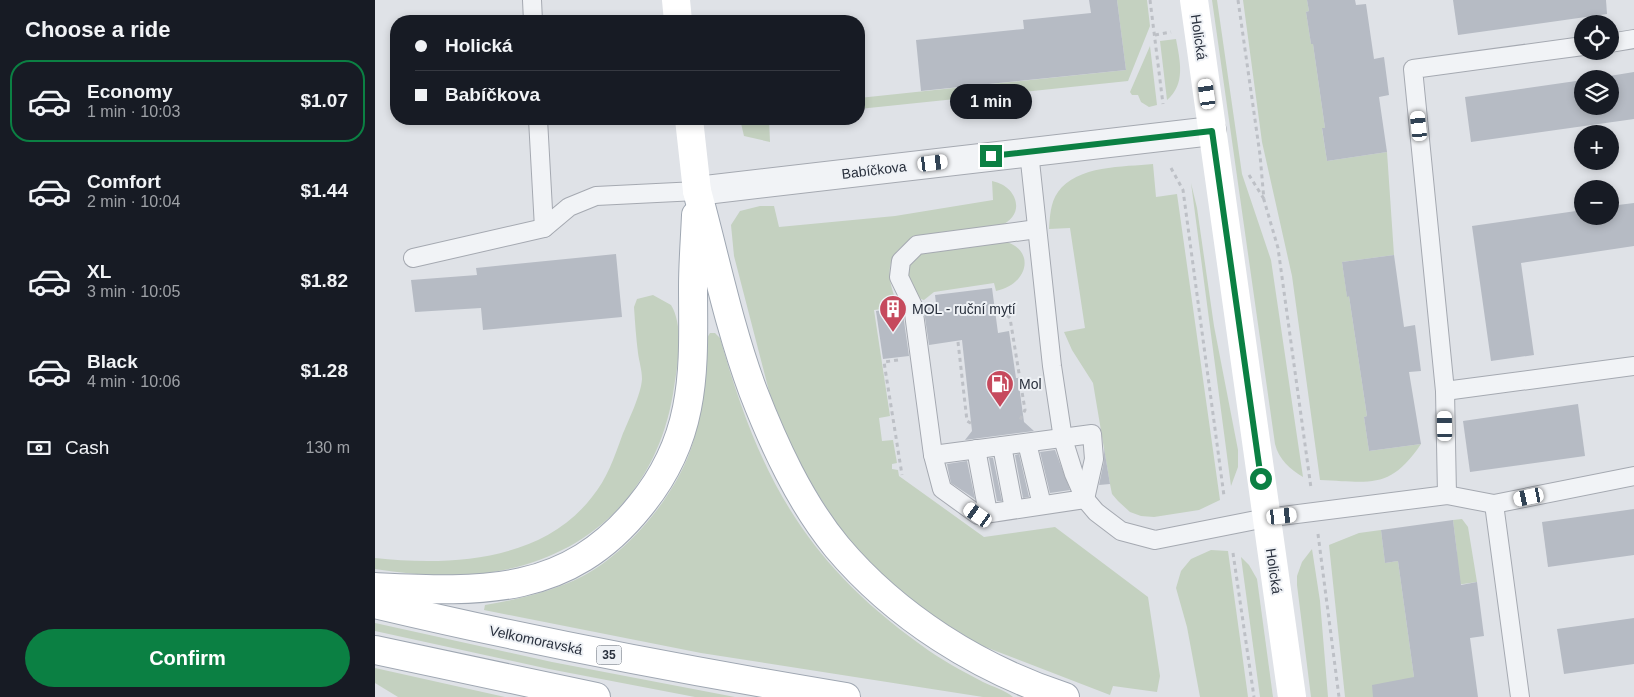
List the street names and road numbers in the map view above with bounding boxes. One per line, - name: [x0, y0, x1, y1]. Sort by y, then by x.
- street label: Holická: [1188, 13, 1210, 61]
- street label: Babíčkova: [841, 158, 908, 182]
- street label: Holická: [1263, 547, 1285, 595]
- street label: Velkomoravská: [488, 622, 584, 658]
- road number: 35: [597, 646, 621, 664]

